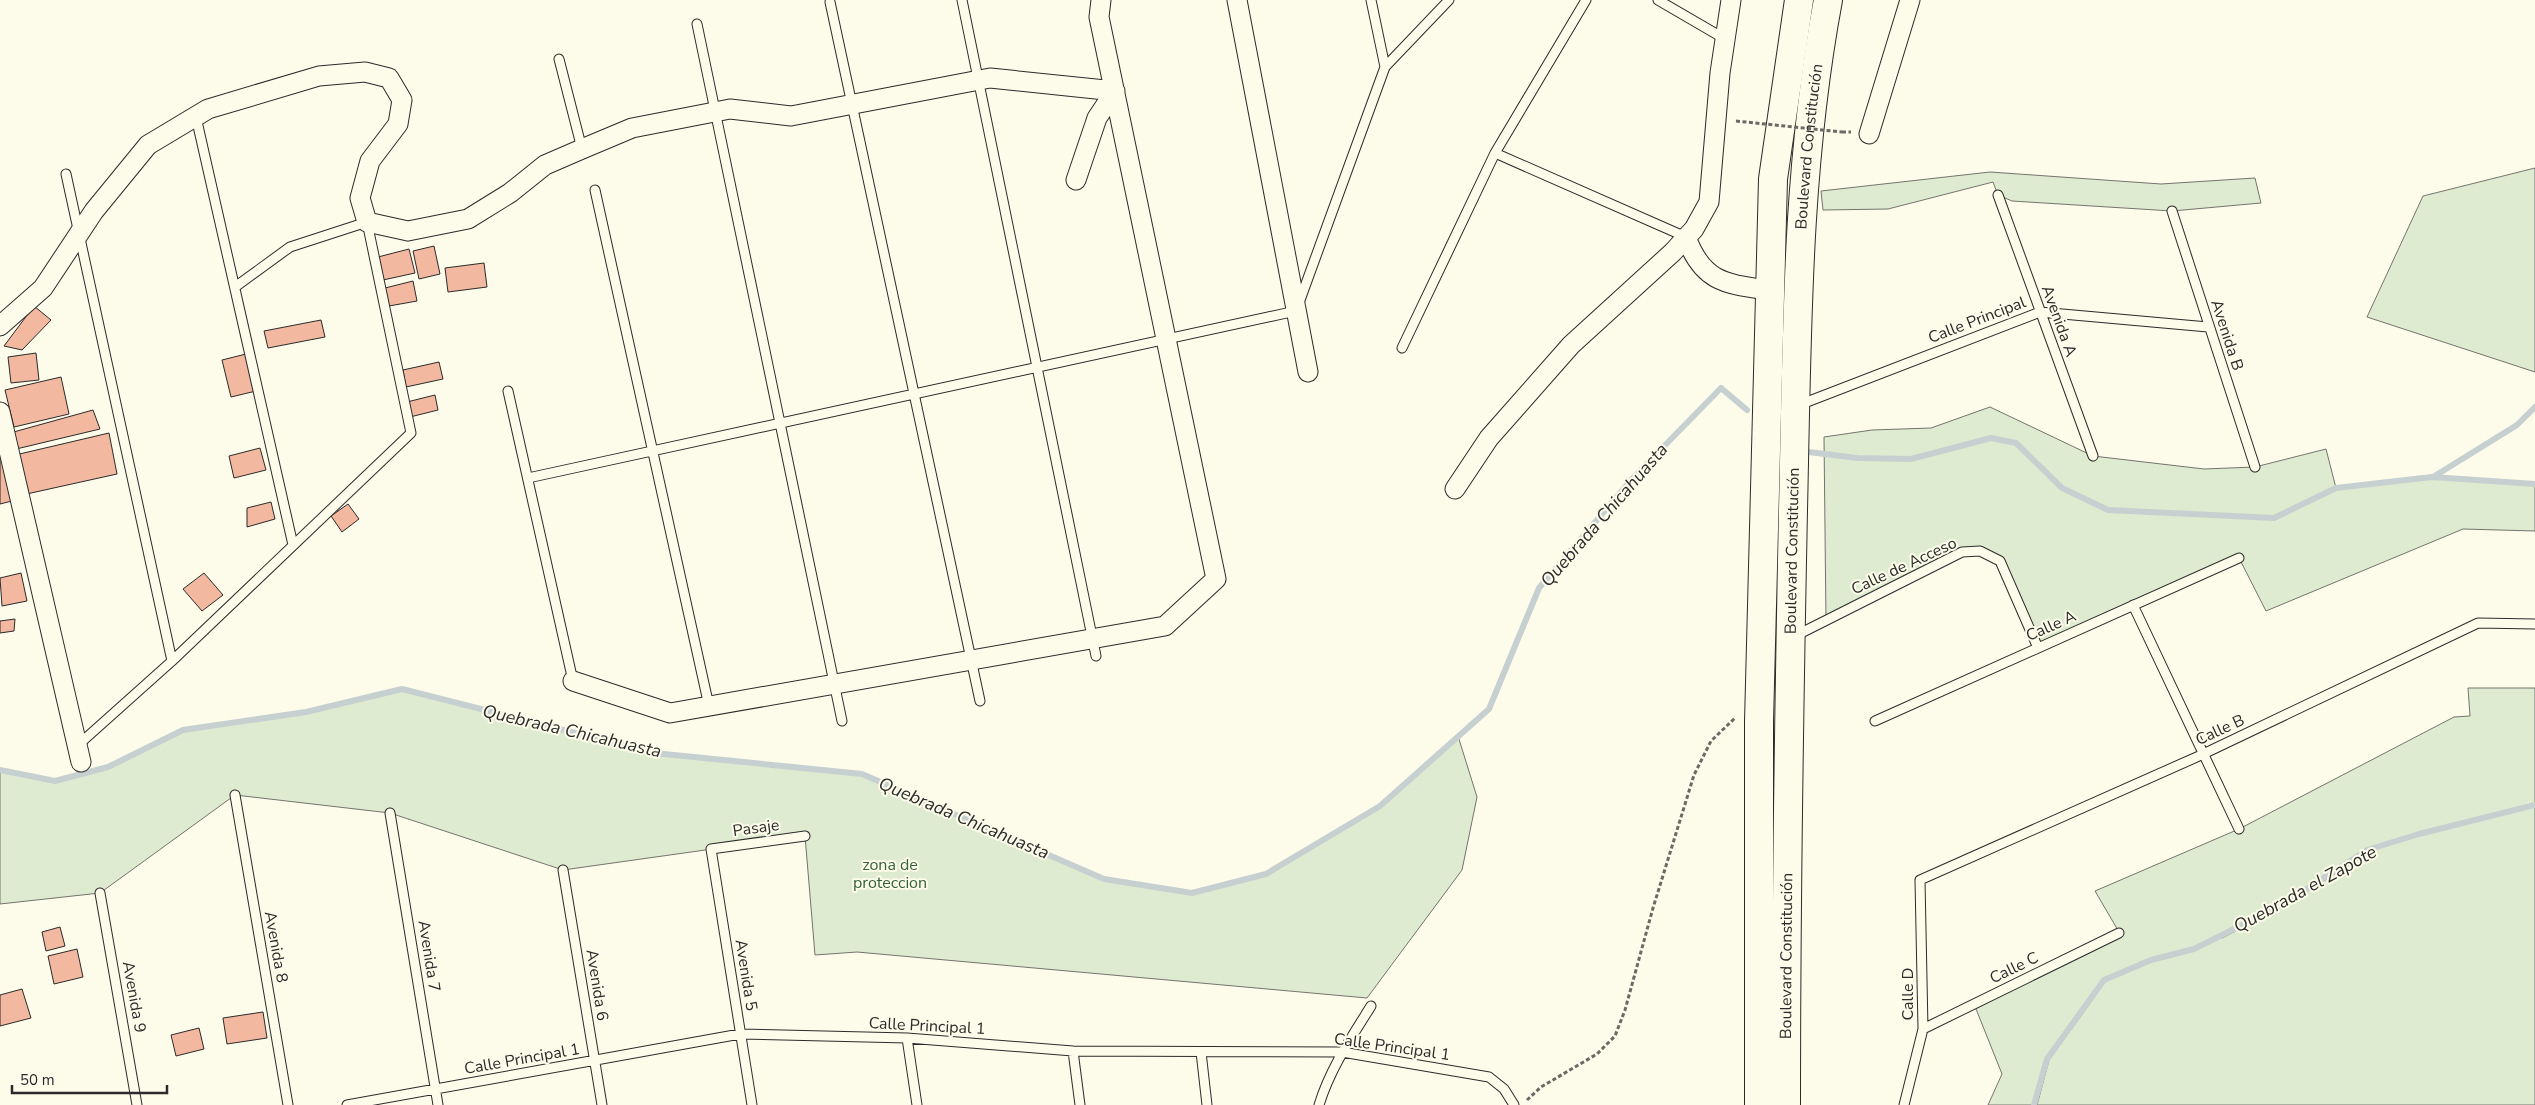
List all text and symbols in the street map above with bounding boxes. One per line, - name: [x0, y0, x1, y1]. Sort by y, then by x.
- street label: Boulevard Constitución: [1790, 62, 1828, 230]
- street label: Avenida A: [2036, 282, 2082, 360]
- street label: Calle Principal: [1925, 291, 2029, 349]
- street label: Avenida B: [2205, 297, 2249, 373]
- water label: Quebrada Chicahuasta: [1535, 438, 1673, 592]
- street label: Boulevard Constitución: [1780, 467, 1805, 634]
- street label: Calle de Acceso: [1848, 532, 1960, 600]
- street label: Calle A: [2022, 605, 2080, 647]
- water label: Quebrada Chicahuasta: [480, 699, 664, 763]
- street label: Calle B: [2192, 709, 2248, 751]
- water label: Quebrada Chicahuasta: [875, 771, 1053, 865]
- street label: Pasaje: [731, 814, 781, 842]
- water label: Quebrada el Zapote: [2229, 839, 2381, 938]
- park label: zona de proteccion: [853, 854, 927, 894]
- street label: Boulevard Constitución: [1775, 873, 1798, 1039]
- street label: Avenida 8: [259, 910, 293, 984]
- street label: Avenida 7: [412, 919, 446, 993]
- street label: Avenida 5: [729, 938, 763, 1012]
- street label: Calle C: [1986, 947, 2042, 989]
- street label: Avenida 6: [580, 948, 614, 1022]
- street label: Avenida 9: [117, 960, 151, 1034]
- street label: Calle D: [1897, 968, 1919, 1020]
- street label: Calle Principal 1: [868, 1012, 986, 1040]
- street label: Calle Principal 1: [1333, 1028, 1451, 1066]
- street label: Calle Principal 1: [463, 1038, 581, 1080]
- scale bar: [12, 1062, 168, 1094]
- text: 50 m: [20, 1070, 55, 1090]

